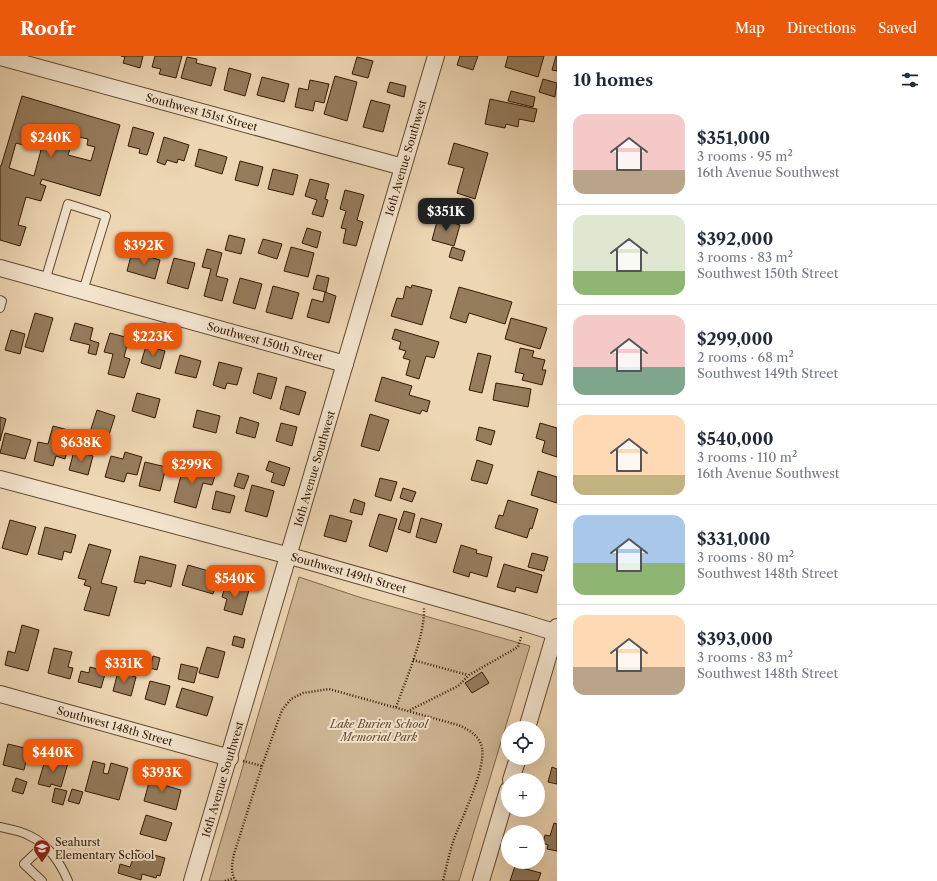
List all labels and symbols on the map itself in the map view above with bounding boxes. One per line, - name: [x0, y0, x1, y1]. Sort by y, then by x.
- street label: Southwest 151st Street: [144, 90, 259, 134]
- street label: 16th Avenue Southwest: [382, 98, 430, 218]
- pin: $240K: [23, 124, 79, 158]
- pin: $351K: [418, 198, 474, 232]
- pin: $392K: [116, 232, 172, 266]
- street label: Southwest 150th Street: [205, 319, 325, 365]
- pin: $223K: [125, 323, 181, 357]
- street label: 16th Avenue Southwest: [291, 409, 338, 529]
- pin: $638K: [53, 429, 109, 463]
- pin: $299K: [164, 451, 220, 485]
- street label: Southwest 149th Street: [289, 550, 408, 596]
- pin: $540K: [207, 565, 263, 599]
- pin: $331K: [96, 650, 152, 684]
- street label: Southwest 148th Street: [55, 703, 174, 749]
- park label: Lake Burien School Memorial Park: [329, 717, 429, 744]
- street label: 16th Avenue Southwest: [198, 720, 247, 839]
- pin: $440K: [25, 739, 81, 773]
- pin: $393K: [134, 759, 190, 793]
- place label: Seahurst Elementary School: [55, 835, 155, 862]
- school or university icon: Seahurst Elementary School: [32, 838, 52, 863]

